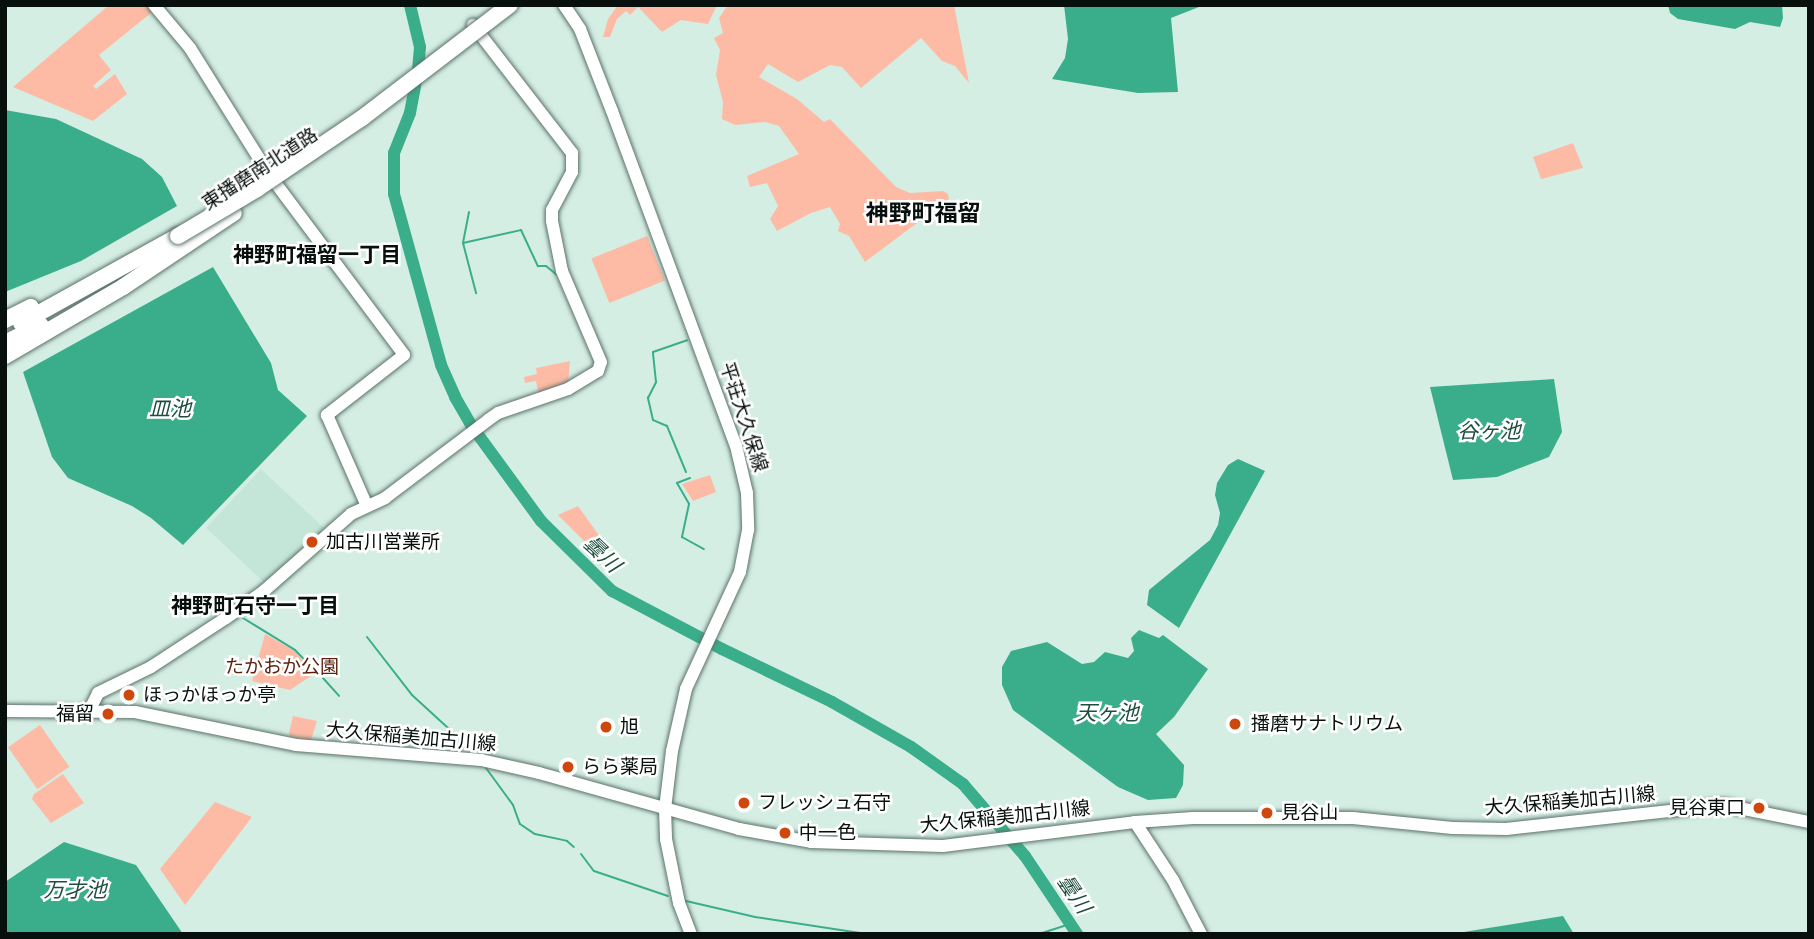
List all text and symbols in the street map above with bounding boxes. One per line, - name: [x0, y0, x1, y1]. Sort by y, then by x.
- street label: 東播磨南北道路: [198, 123, 322, 215]
- district label: 神野町福留: [866, 199, 980, 227]
- district label: 神野町福留一丁目: [233, 242, 401, 268]
- street label: 平荘大久保線: [716, 359, 772, 475]
- water label: 皿池: [149, 396, 191, 422]
- water label: 谷ヶ池: [1458, 418, 1520, 444]
- water label: 曇川: [578, 530, 626, 578]
- place label: 加古川営業所: [326, 531, 440, 553]
- marker: 加古川営業所: [304, 534, 320, 550]
- district label: 神野町石守一丁目: [171, 593, 339, 619]
- park label: たかおか公園: [225, 656, 339, 678]
- place label: ほっかほっか亭: [143, 684, 276, 706]
- marker: ほっかほっか亭: [121, 687, 137, 703]
- water label: 天ヶ池: [1076, 700, 1138, 726]
- place label: 福留: [56, 703, 94, 725]
- marker: 福留: [100, 706, 116, 722]
- place label: 播磨サナトリウム: [1251, 713, 1403, 735]
- marker: 播磨サナトリウム: [1225, 714, 1245, 734]
- place label: 旭: [620, 716, 639, 738]
- street label: 大久保稲美加古川線: [325, 718, 497, 756]
- marker: 旭: [598, 719, 614, 735]
- place label: らら薬局: [582, 756, 658, 778]
- marker: らら薬局: [560, 759, 576, 775]
- street label: 大久保稲美加古川線: [1484, 782, 1656, 820]
- place label: フレッシュ石守: [758, 792, 891, 814]
- marker: フレッシュ石守: [736, 795, 752, 811]
- street label: 大久保稲美加古川線: [919, 797, 1091, 837]
- place label: 見谷東口: [1669, 797, 1745, 819]
- marker: 見谷東口: [1751, 800, 1767, 816]
- place label: 見谷山: [1281, 802, 1338, 824]
- marker: 見谷山: [1259, 805, 1275, 821]
- place label: 中一色: [799, 822, 856, 844]
- marker: 中一色: [777, 825, 793, 841]
- water label: 曇川: [1052, 870, 1096, 918]
- water label: 万才池: [44, 877, 106, 903]

